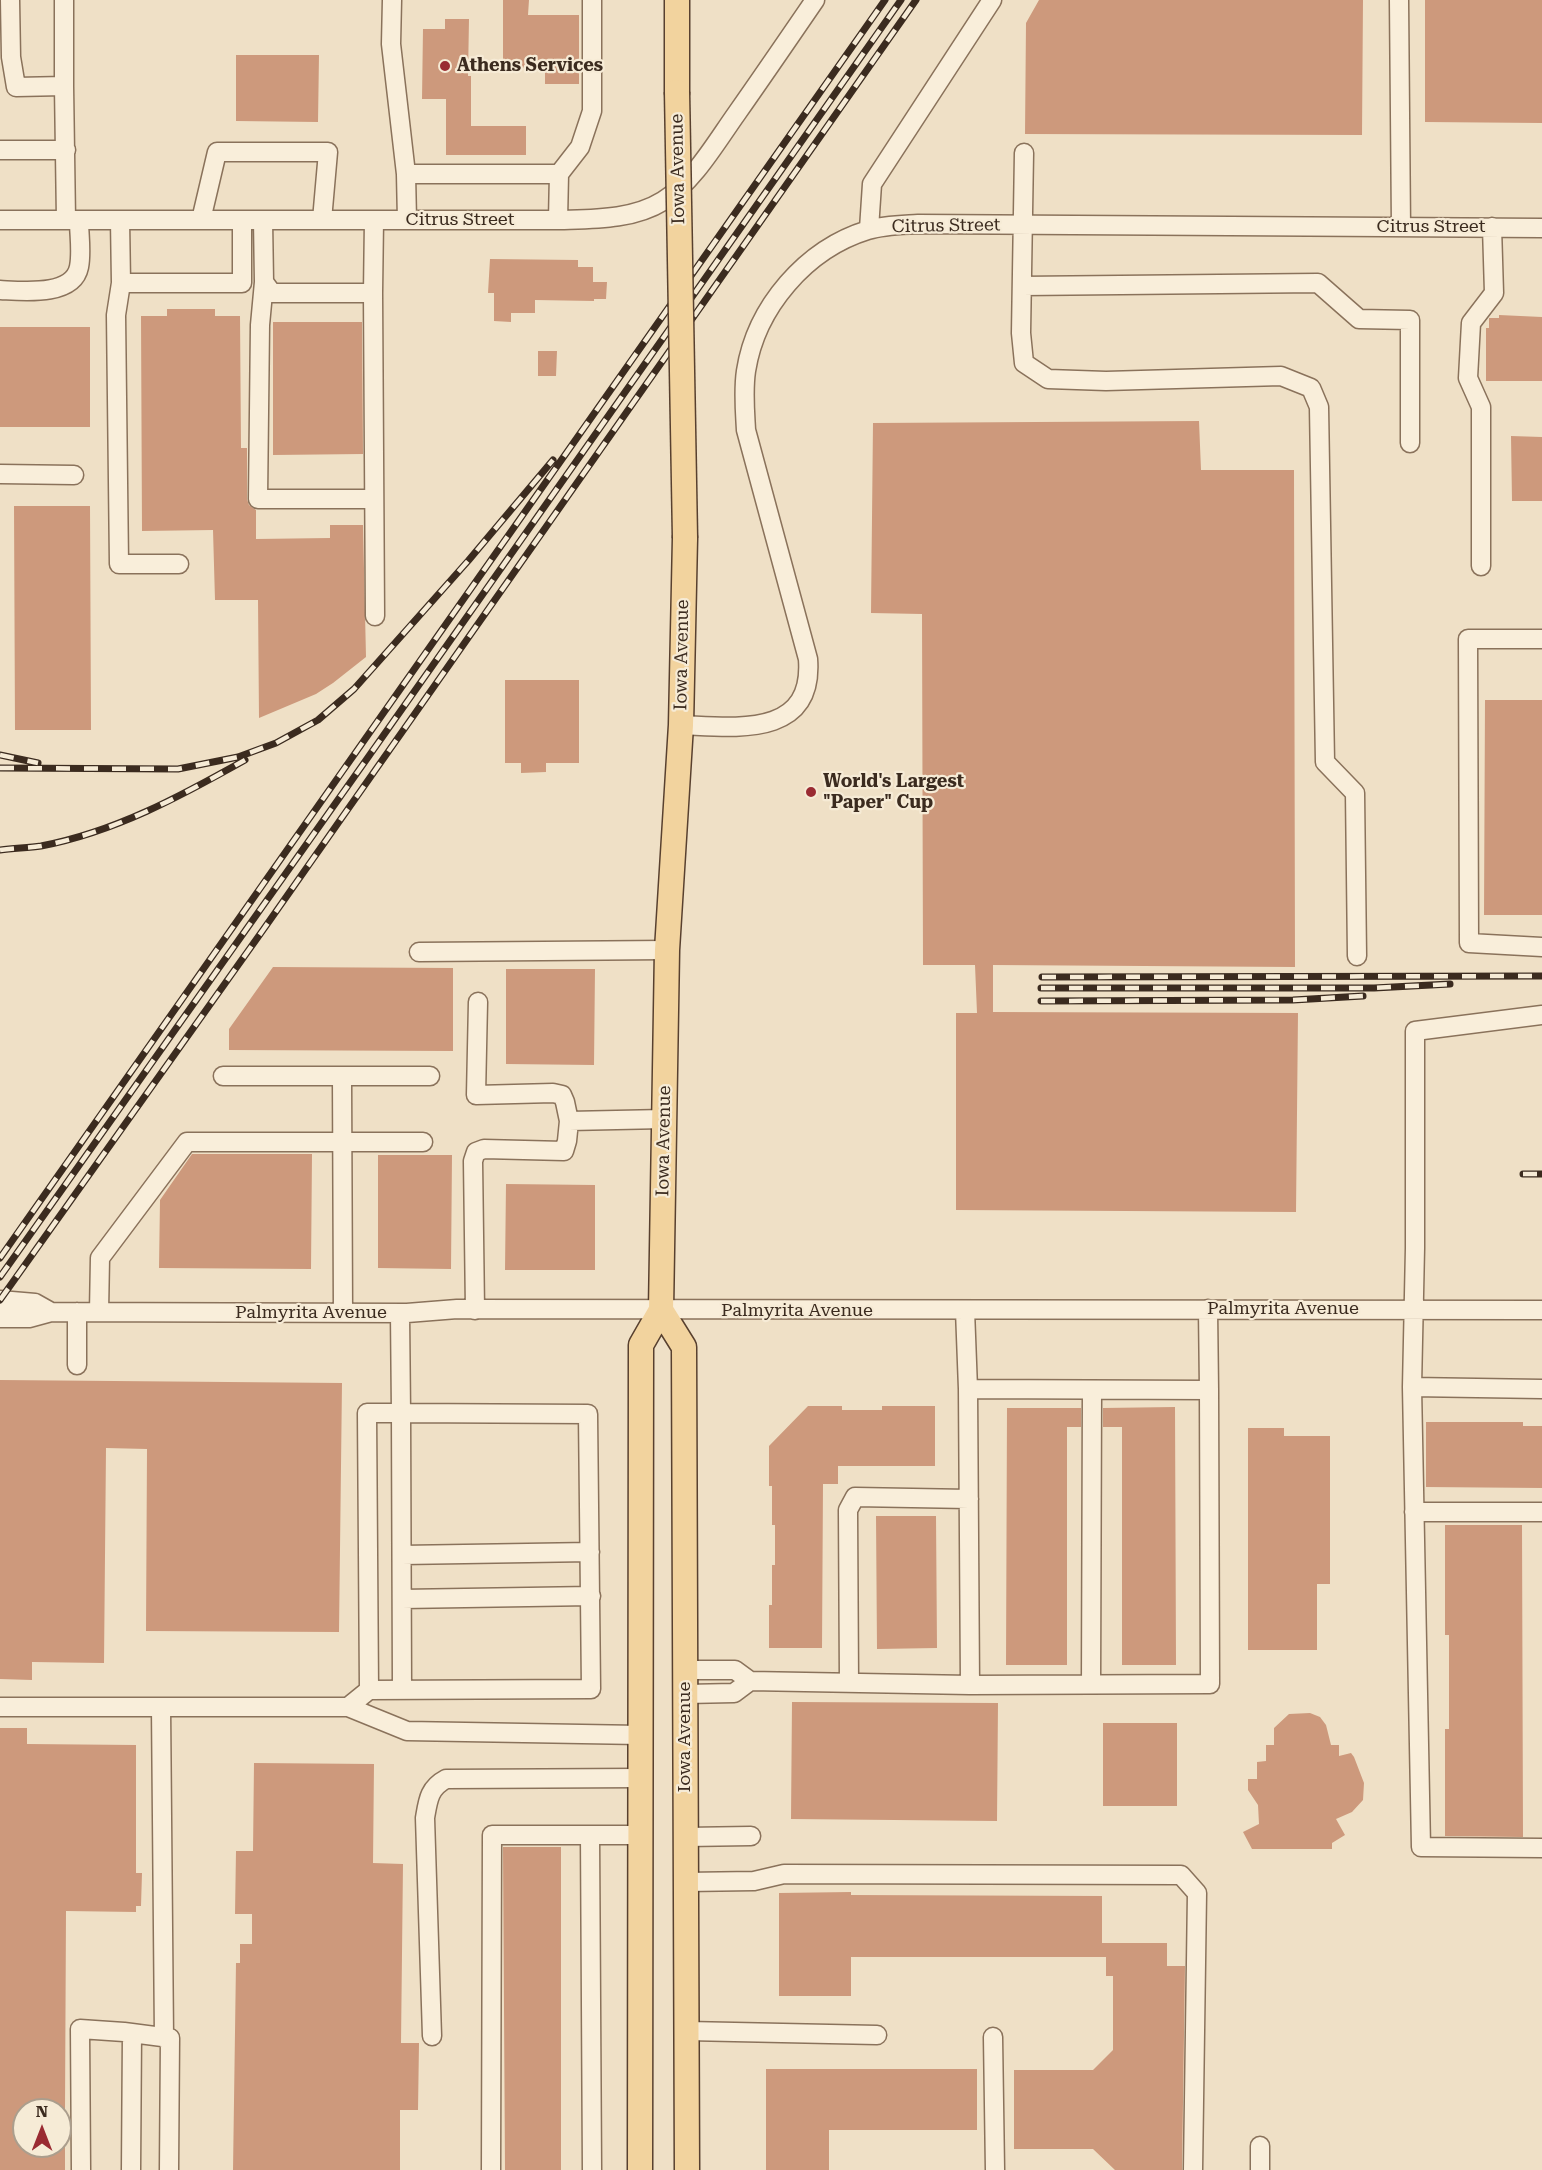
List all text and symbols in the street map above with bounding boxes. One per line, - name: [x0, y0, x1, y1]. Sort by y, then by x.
- place label: Athens Services: [457, 55, 603, 77]
- marker: Athens Services: [438, 59, 452, 73]
- street label: Iowa Avenue: [666, 113, 690, 225]
- street label: Citrus Street: [406, 209, 514, 231]
- street label: Citrus Street: [891, 214, 1001, 238]
- street label: Citrus Street: [1377, 216, 1485, 238]
- street label: Iowa Avenue: [670, 599, 694, 711]
- place label: World's Largest "Paper" Cup: [823, 771, 964, 814]
- marker: World's Largest "Paper" Cup: [804, 785, 818, 799]
- street label: Iowa Avenue: [652, 1085, 676, 1197]
- street label: Palmyrita Avenue: [1207, 1298, 1359, 1320]
- street label: Palmyrita Avenue: [721, 1300, 873, 1322]
- street label: Palmyrita Avenue: [235, 1302, 387, 1324]
- street label: Iowa Avenue: [674, 1682, 696, 1792]
- north arrow: [12, 2098, 72, 2158]
- text: N: [36, 2102, 48, 2121]

